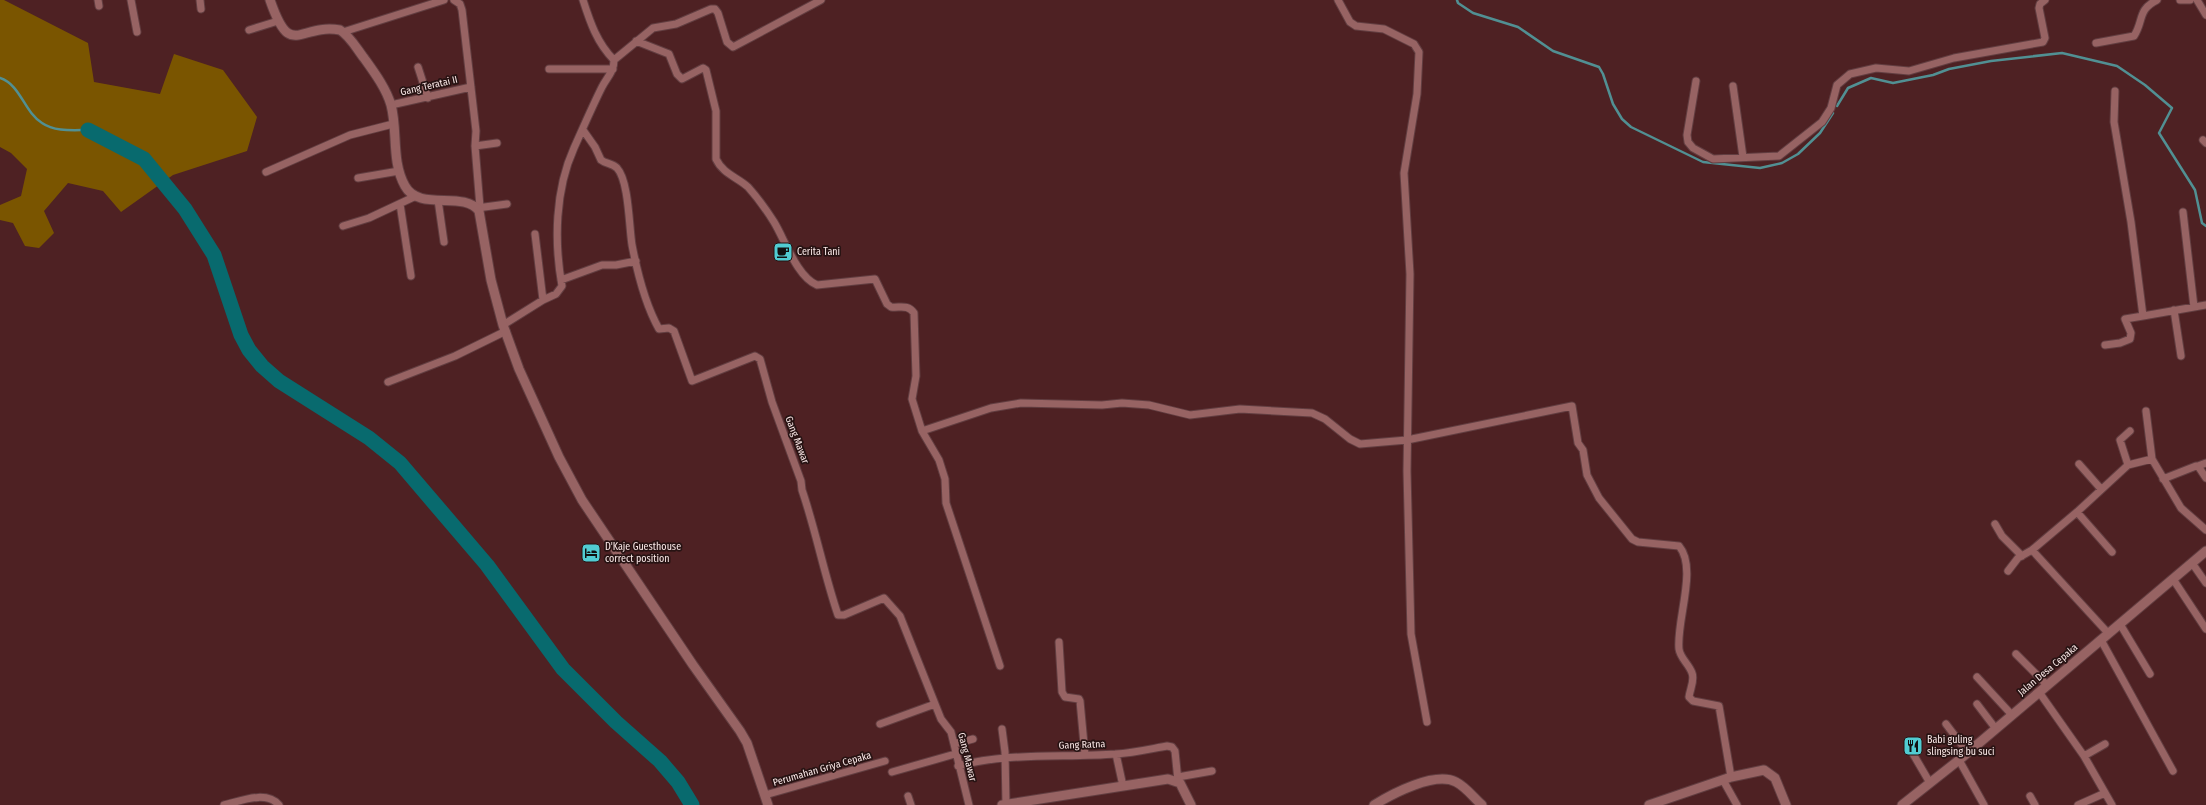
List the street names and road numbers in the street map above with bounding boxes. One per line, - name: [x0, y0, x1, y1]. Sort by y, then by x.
- street label: Gang Teratai II: [399, 74, 459, 98]
- street label: Gang Mawar: [782, 415, 812, 466]
- street label: Jalan Desa Cepaka: [2016, 641, 2080, 698]
- street label: Gang Mawar: [955, 731, 979, 783]
- street label: Gang Ratna: [1058, 738, 1106, 752]
- street label: Perumahan Griya Cepaka: [771, 749, 873, 789]

